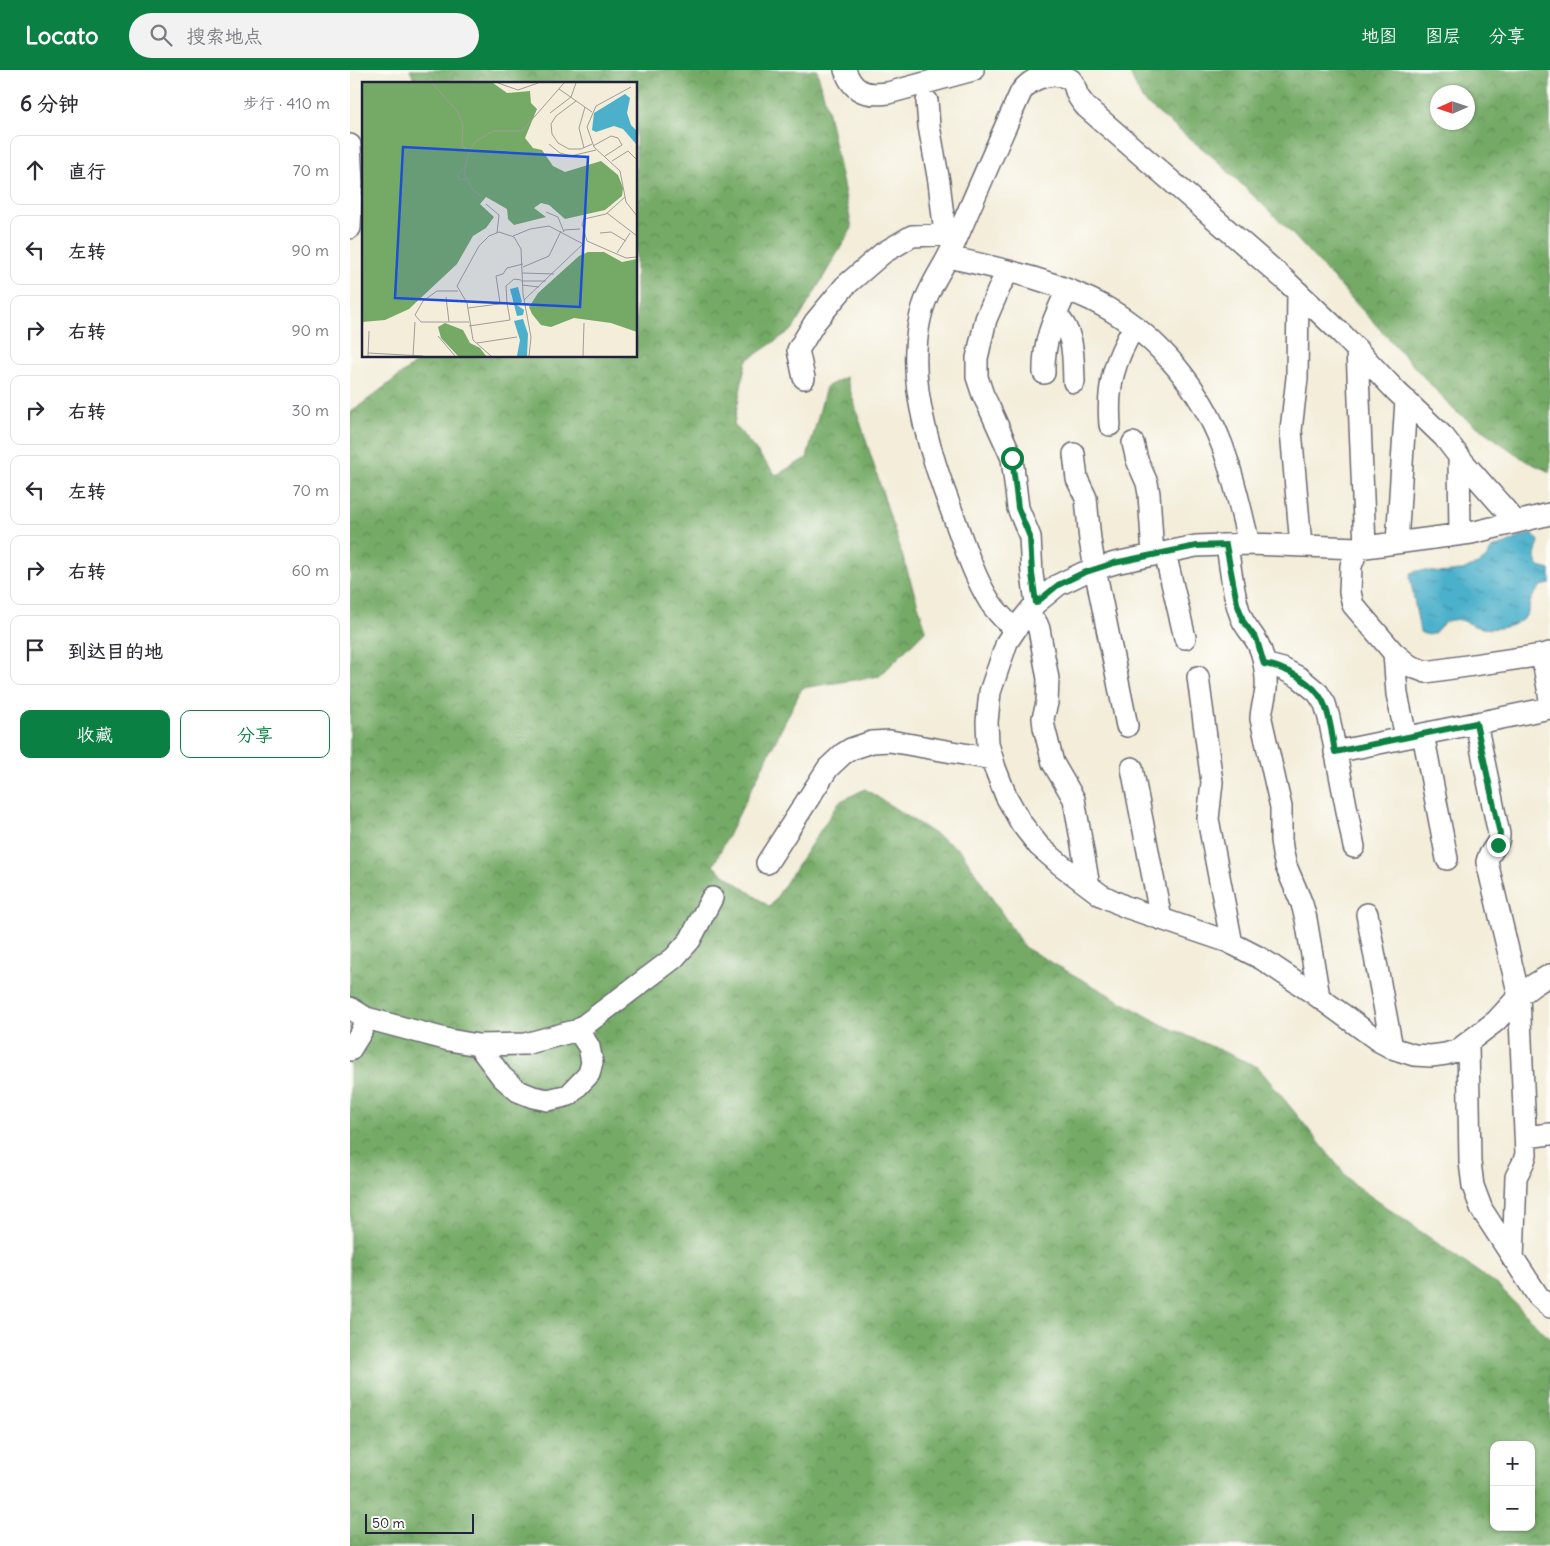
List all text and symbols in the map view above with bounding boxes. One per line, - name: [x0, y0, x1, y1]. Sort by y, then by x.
- search box: [129, 13, 479, 58]
- text: Locato: [25, 20, 99, 50]
- icon: search: [147, 21, 175, 49]
- text: 搜索地点: [187, 24, 263, 48]
- text: 地图: [1361, 24, 1397, 47]
- text: 图层: [1425, 24, 1461, 47]
- text: 分享: [1489, 24, 1525, 47]
- inset map: [362, 82, 638, 358]
- north arrow: [1430, 85, 1475, 130]
- text: 6 分钟: [20, 90, 79, 117]
- text: 步行 · 410 m: [243, 93, 330, 113]
- icon: ahead: [21, 156, 49, 184]
- text: 直行: [68, 159, 106, 183]
- text: 70 m: [293, 160, 329, 180]
- icon: left: [21, 236, 49, 264]
- text: 左转: [68, 239, 106, 263]
- text: 90 m: [291, 240, 329, 260]
- icon: right: [21, 316, 49, 344]
- text: 右转: [68, 319, 106, 343]
- text: 90 m: [291, 320, 329, 340]
- icon: right: [21, 396, 49, 424]
- text: 右转: [68, 399, 106, 423]
- text: 30 m: [292, 400, 329, 420]
- route start: [1001, 447, 1024, 470]
- icon: left: [21, 476, 49, 504]
- text: 左转: [68, 479, 106, 503]
- text: 70 m: [293, 480, 329, 500]
- icon: right: [21, 556, 49, 584]
- text: 右转: [68, 559, 106, 583]
- text: 60 m: [291, 560, 329, 580]
- icon: arrive: [21, 636, 49, 664]
- text: 到达目的地: [68, 639, 163, 663]
- button: 收藏: [20, 710, 170, 758]
- button: 分享: [180, 710, 330, 758]
- route end: [1487, 834, 1510, 857]
- map controls: [1490, 1441, 1535, 1531]
- button: +: [1490, 1441, 1535, 1486]
- button: −: [1490, 1486, 1535, 1531]
- scale bar: [365, 1511, 474, 1534]
- text: 50 m: [372, 1514, 405, 1532]

